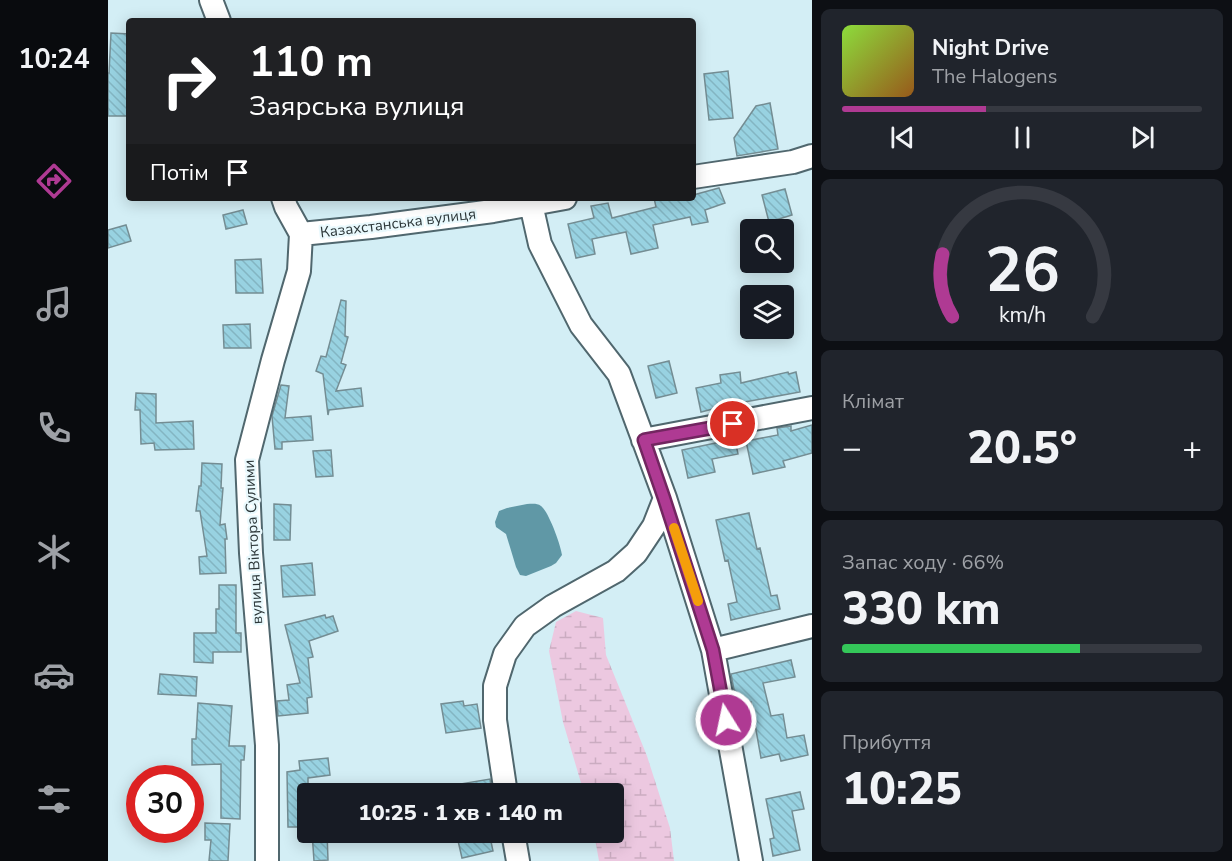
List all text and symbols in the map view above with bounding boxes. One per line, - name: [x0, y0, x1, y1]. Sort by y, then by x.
- text: Night Drive: [932, 33, 1049, 63]
- text: 110 m: [249, 34, 373, 91]
- text: 10:24: [18, 41, 90, 78]
- icon: right: [150, 42, 228, 120]
- text: The Halogens: [932, 63, 1057, 90]
- text: Заярська вулиця: [249, 88, 464, 125]
- icon: previous: [886, 121, 919, 154]
- icon: pause: [1006, 121, 1039, 154]
- icon: next: [1126, 121, 1159, 154]
- icon: arrive: [221, 156, 254, 189]
- text: Потім: [150, 158, 209, 188]
- icon: directions: [33, 160, 75, 202]
- street label: Казахстанська вулиця: [319, 204, 477, 242]
- map controls: [740, 219, 794, 339]
- button: search: [740, 219, 794, 273]
- text: 26: [985, 228, 1059, 313]
- icon: music: [33, 283, 75, 325]
- button: layers: [740, 285, 794, 339]
- text: km/h: [998, 301, 1046, 331]
- text: Клімат: [842, 388, 904, 415]
- pin: [707, 398, 758, 449]
- icon: phone: [33, 407, 75, 449]
- icon: arrive: [716, 407, 749, 440]
- text: 20.5°: [967, 418, 1077, 479]
- text: −: [842, 426, 862, 471]
- text: +: [1182, 426, 1202, 471]
- street label: вулиця Віктора Сулими: [239, 459, 267, 625]
- icon: climate: [33, 531, 75, 573]
- text: Запас ходу · 66%: [842, 549, 1004, 576]
- text: 330 km: [842, 579, 1001, 640]
- icon: car: [33, 654, 75, 696]
- position arrow: [694, 688, 758, 752]
- text: Прибуття: [842, 729, 931, 756]
- text: 10:25: [842, 759, 962, 820]
- speed limit sign: 30: [126, 765, 204, 843]
- icon: filters: [33, 778, 75, 820]
- text: 10:25 · 1 хв · 140 m: [358, 798, 563, 828]

